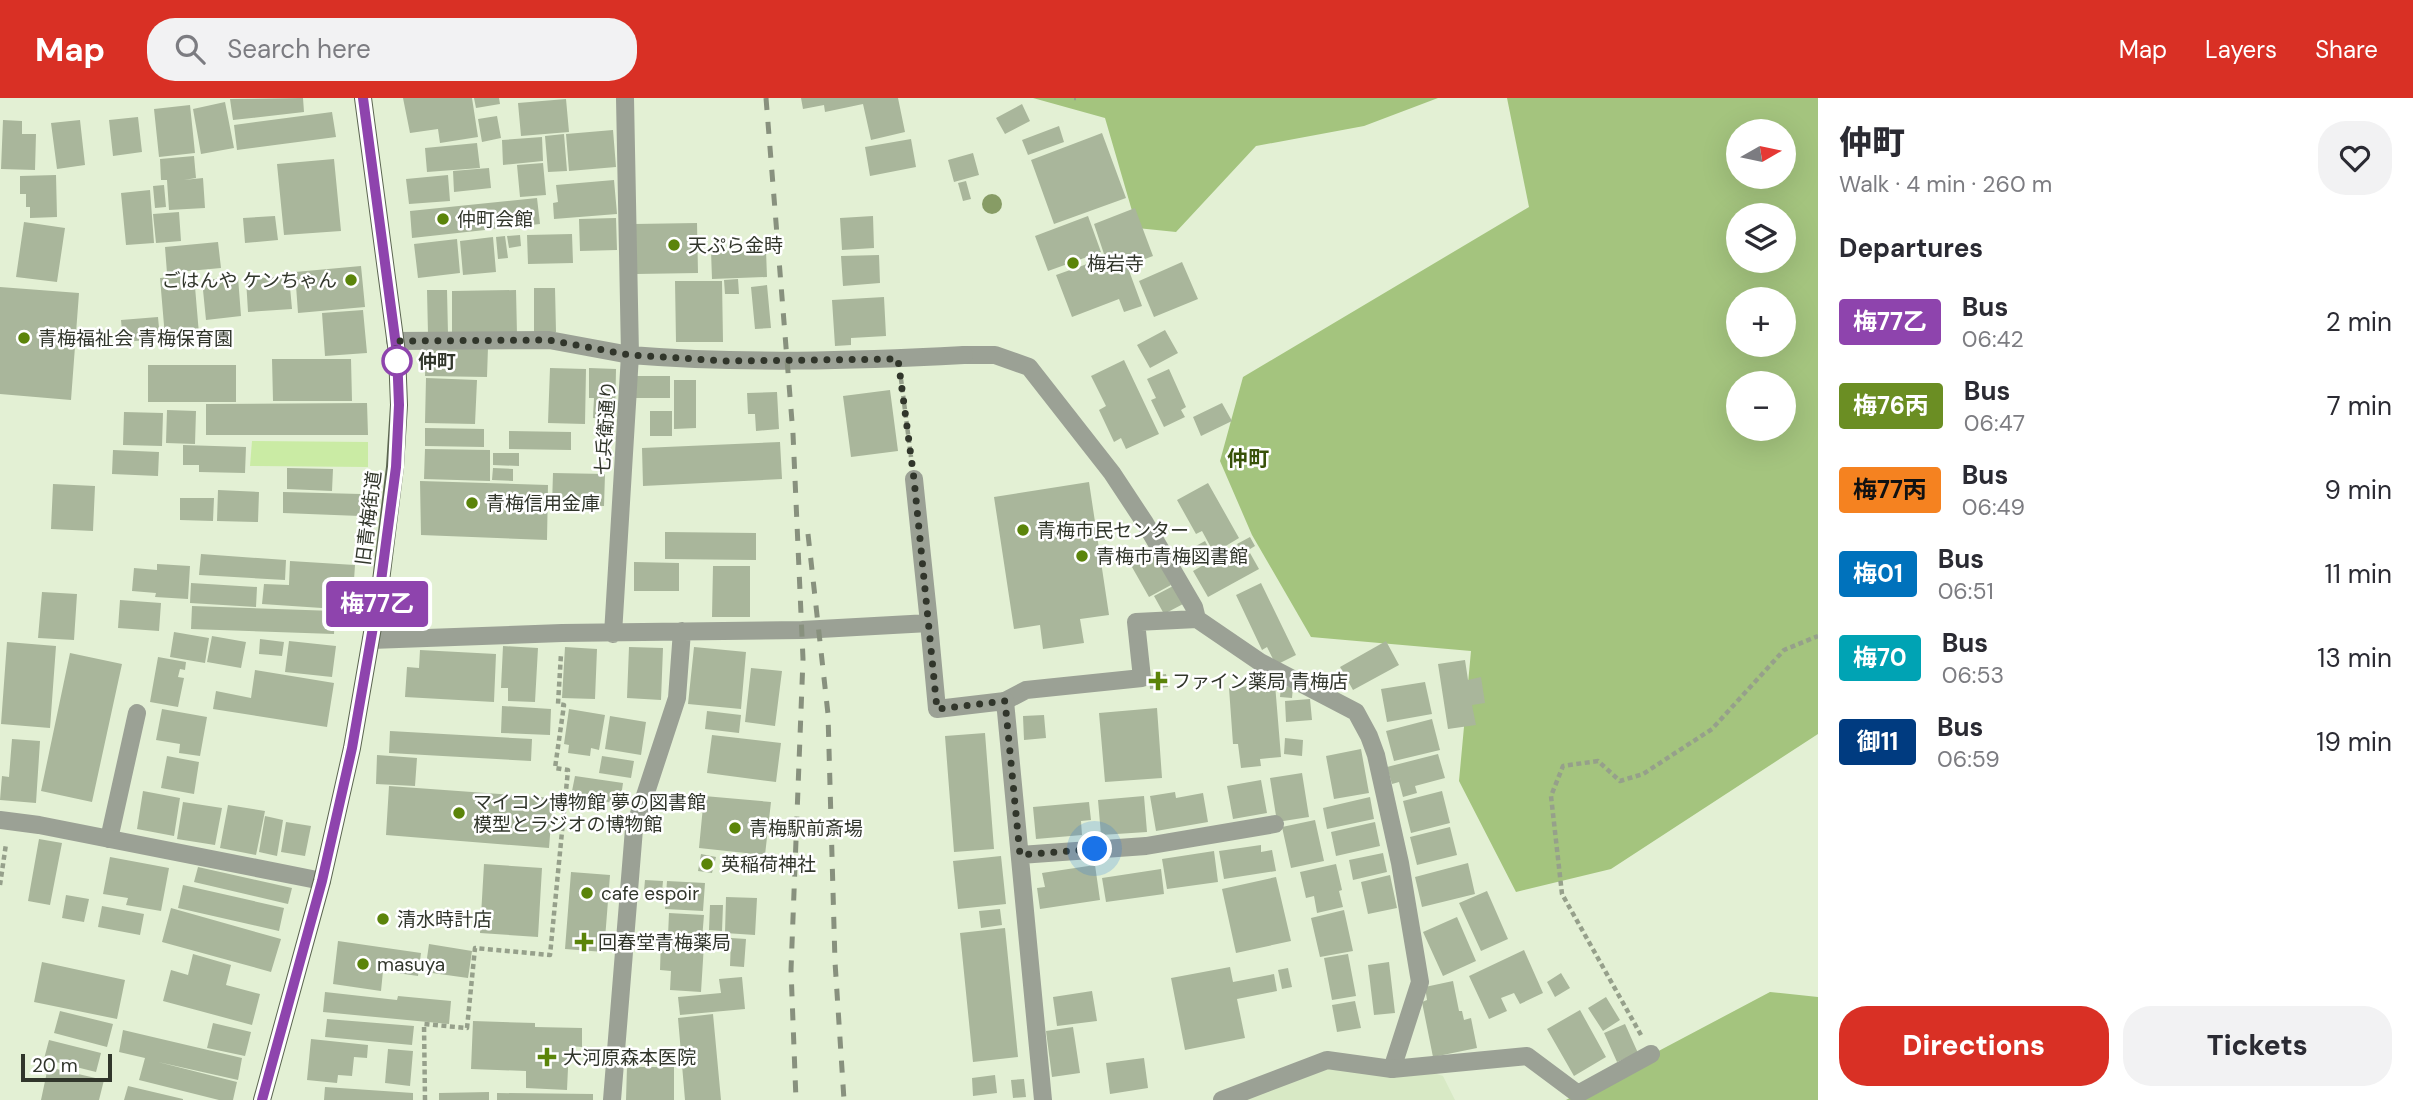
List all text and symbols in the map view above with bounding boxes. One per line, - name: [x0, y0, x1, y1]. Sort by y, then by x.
- search box: [147, 18, 637, 81]
- text: Map: [35, 28, 105, 71]
- icon: search: [171, 30, 209, 68]
- text: Search here: [227, 32, 371, 66]
- text: Map: [2119, 34, 2167, 65]
- text: Layers: [2205, 34, 2277, 65]
- text: Share: [2315, 34, 2378, 65]
- north arrow: [1726, 119, 1796, 189]
- map controls: [1726, 119, 1796, 441]
- text: 仲町: [1839, 121, 1905, 164]
- button: heart: [2318, 121, 2392, 195]
- text: Walk · 4 min · 260 m: [1839, 169, 2052, 199]
- button: layers: [1726, 203, 1796, 273]
- place label: 仲町会館: [457, 207, 533, 232]
- marker: 仲町会館: [435, 211, 451, 227]
- text: Departures: [1839, 231, 1983, 265]
- place label: 天ぷら金時: [688, 233, 783, 258]
- marker: 天ぷら金時: [666, 237, 682, 253]
- place label: 梅岩寺: [1087, 251, 1144, 276]
- marker: 梅岩寺: [1065, 255, 1081, 271]
- place label: ごはんや ケンちゃん: [162, 268, 337, 293]
- marker: ごはんや ケンちゃん: [343, 272, 359, 288]
- button: +: [1726, 287, 1796, 357]
- text: Bus: [1962, 290, 2008, 324]
- text: 2 min: [2326, 305, 2392, 339]
- text: 梅77乙: [1853, 306, 1927, 337]
- text: 06:42: [1962, 324, 2024, 354]
- place label: 青梅福祉会 青梅保育園: [38, 326, 233, 351]
- marker: 青梅福祉会 青梅保育園: [16, 330, 32, 346]
- marker: 仲町: [382, 346, 412, 376]
- place label: 仲町: [418, 349, 456, 374]
- button: −: [1726, 371, 1796, 441]
- text: Bus: [1964, 374, 2010, 408]
- street label: 七兵衛通り: [590, 380, 621, 476]
- text: 7 min: [2327, 389, 2392, 423]
- text: 梅76丙: [1853, 390, 1929, 421]
- text: 06:47: [1964, 408, 2025, 438]
- district label: 仲町: [1227, 445, 1269, 473]
- text: Bus: [1962, 458, 2008, 492]
- street label: 旧青梅街道: [350, 469, 387, 567]
- text: 9 min: [2324, 473, 2392, 507]
- text: 梅77丙: [1853, 474, 1927, 505]
- place label: 青梅信用金庫: [486, 491, 600, 516]
- text: 06:49: [1962, 492, 2025, 522]
- marker: 青梅信用金庫: [464, 495, 480, 511]
- place label: 青梅市民センター: [1037, 518, 1189, 543]
- marker: 青梅市民センター: [1015, 522, 1031, 538]
- text: Bus: [1938, 542, 1984, 576]
- place label: 青梅市青梅図書館: [1096, 544, 1248, 569]
- marker: 青梅市青梅図書館: [1074, 548, 1090, 564]
- text: 11 min: [2325, 557, 2392, 591]
- text: 梅01: [1853, 558, 1903, 589]
- text: 06:51: [1938, 576, 1994, 606]
- line badge: 梅77乙: [328, 581, 426, 627]
- text: 梅77乙: [340, 588, 414, 619]
- text: Bus: [1942, 626, 1988, 660]
- text: 13 min: [2317, 641, 2392, 675]
- text: 梅70: [1853, 642, 1907, 673]
- text: 06:53: [1942, 660, 2004, 690]
- place label: ファイン薬局 青梅店: [1172, 669, 1348, 694]
- marker: ファイン薬局 青梅店: [1150, 673, 1166, 689]
- text: Bus: [1937, 710, 1983, 744]
- text: 19 min: [2316, 725, 2392, 759]
- text: 御11: [1857, 726, 1898, 757]
- text: 06:59: [1937, 744, 2000, 774]
- place label: マイコン博物館 夢の図書館 模型とラジオの博物館: [473, 790, 706, 837]
- marker: マイコン博物館 夢の図書館 模型とラジオの博物館: [451, 805, 467, 821]
- place label: 青梅駅前斎場: [749, 816, 863, 841]
- marker: 青梅駅前斎場: [727, 820, 743, 836]
- your location: [1077, 831, 1112, 866]
- place label: 英稲荷神社: [721, 852, 816, 877]
- marker: 英稲荷神社: [699, 856, 715, 872]
- place label: cafe espoir: [601, 881, 699, 906]
- marker: cafe espoir: [579, 885, 595, 901]
- place label: 清水時計店: [397, 907, 492, 932]
- marker: 清水時計店: [375, 911, 391, 927]
- place label: 回春堂青梅薬局: [598, 930, 731, 955]
- marker: 回春堂青梅薬局: [576, 934, 592, 950]
- place label: masuya: [377, 952, 445, 977]
- marker: masuya: [355, 956, 371, 972]
- button: Directions: [1839, 1006, 2109, 1086]
- button: Tickets: [2123, 1006, 2392, 1086]
- place label: 大河原森本医院: [563, 1045, 696, 1070]
- marker: 大河原森本医院: [537, 1047, 557, 1067]
- scale bar: [21, 1051, 112, 1083]
- text: 20 m: [32, 1053, 78, 1078]

